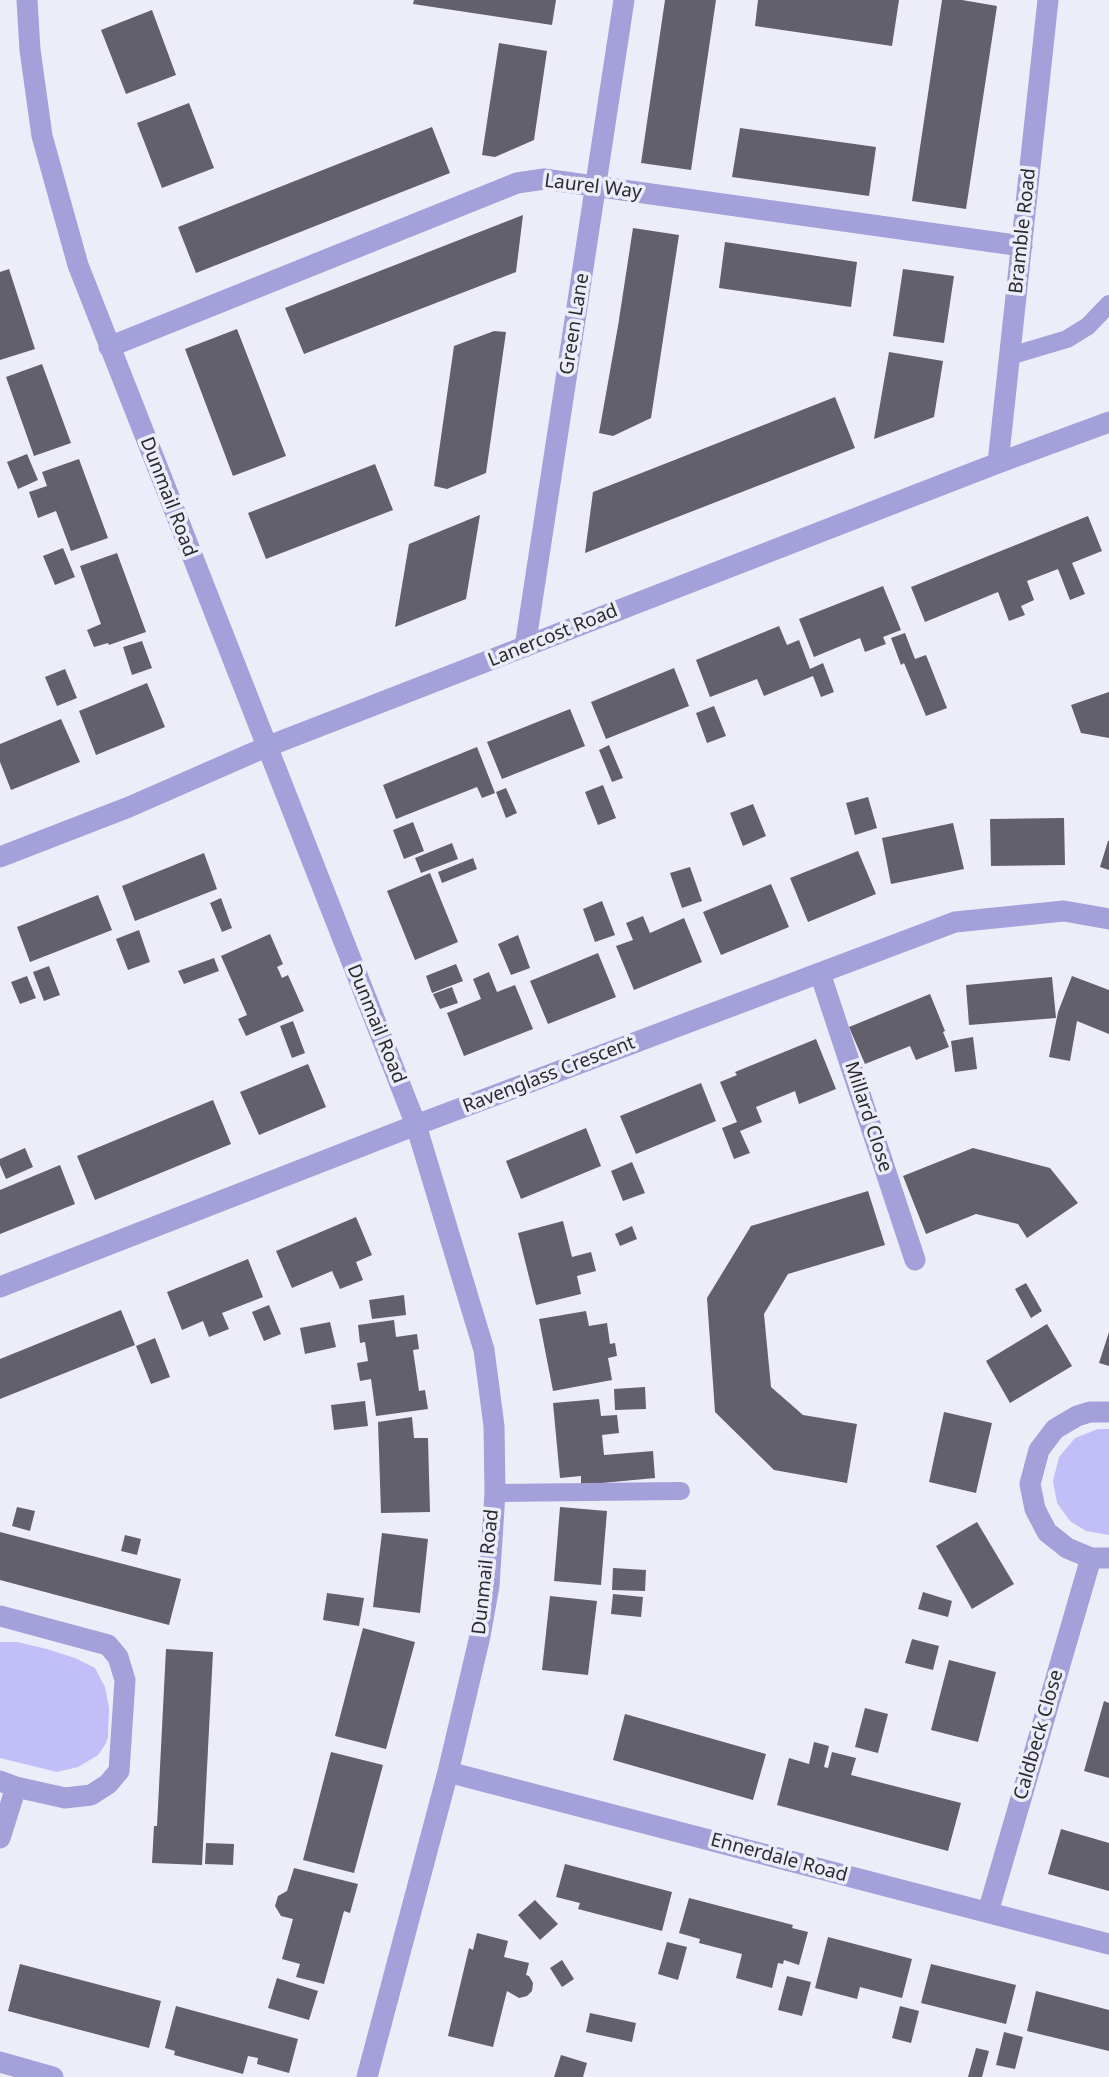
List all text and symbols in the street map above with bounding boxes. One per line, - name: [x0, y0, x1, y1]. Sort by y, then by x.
- street label: Bramble Road: [1005, 167, 1041, 295]
- street label: Laurel Way: [543, 170, 643, 204]
- street label: Green Lane: [556, 272, 594, 376]
- street label: Dunmail Road: [135, 434, 201, 560]
- street label: Lanercost Road: [485, 600, 621, 672]
- street label: Dunmail Road: [342, 961, 410, 1087]
- street label: Ravenglass Crescent: [460, 1032, 638, 1118]
- street label: Millard Close: [839, 1059, 897, 1175]
- street label: Dunmail Road: [468, 1508, 504, 1636]
- street label: Caldbeck Close: [1010, 1667, 1068, 1803]
- street label: Ennerdale Road: [708, 1829, 850, 1887]

